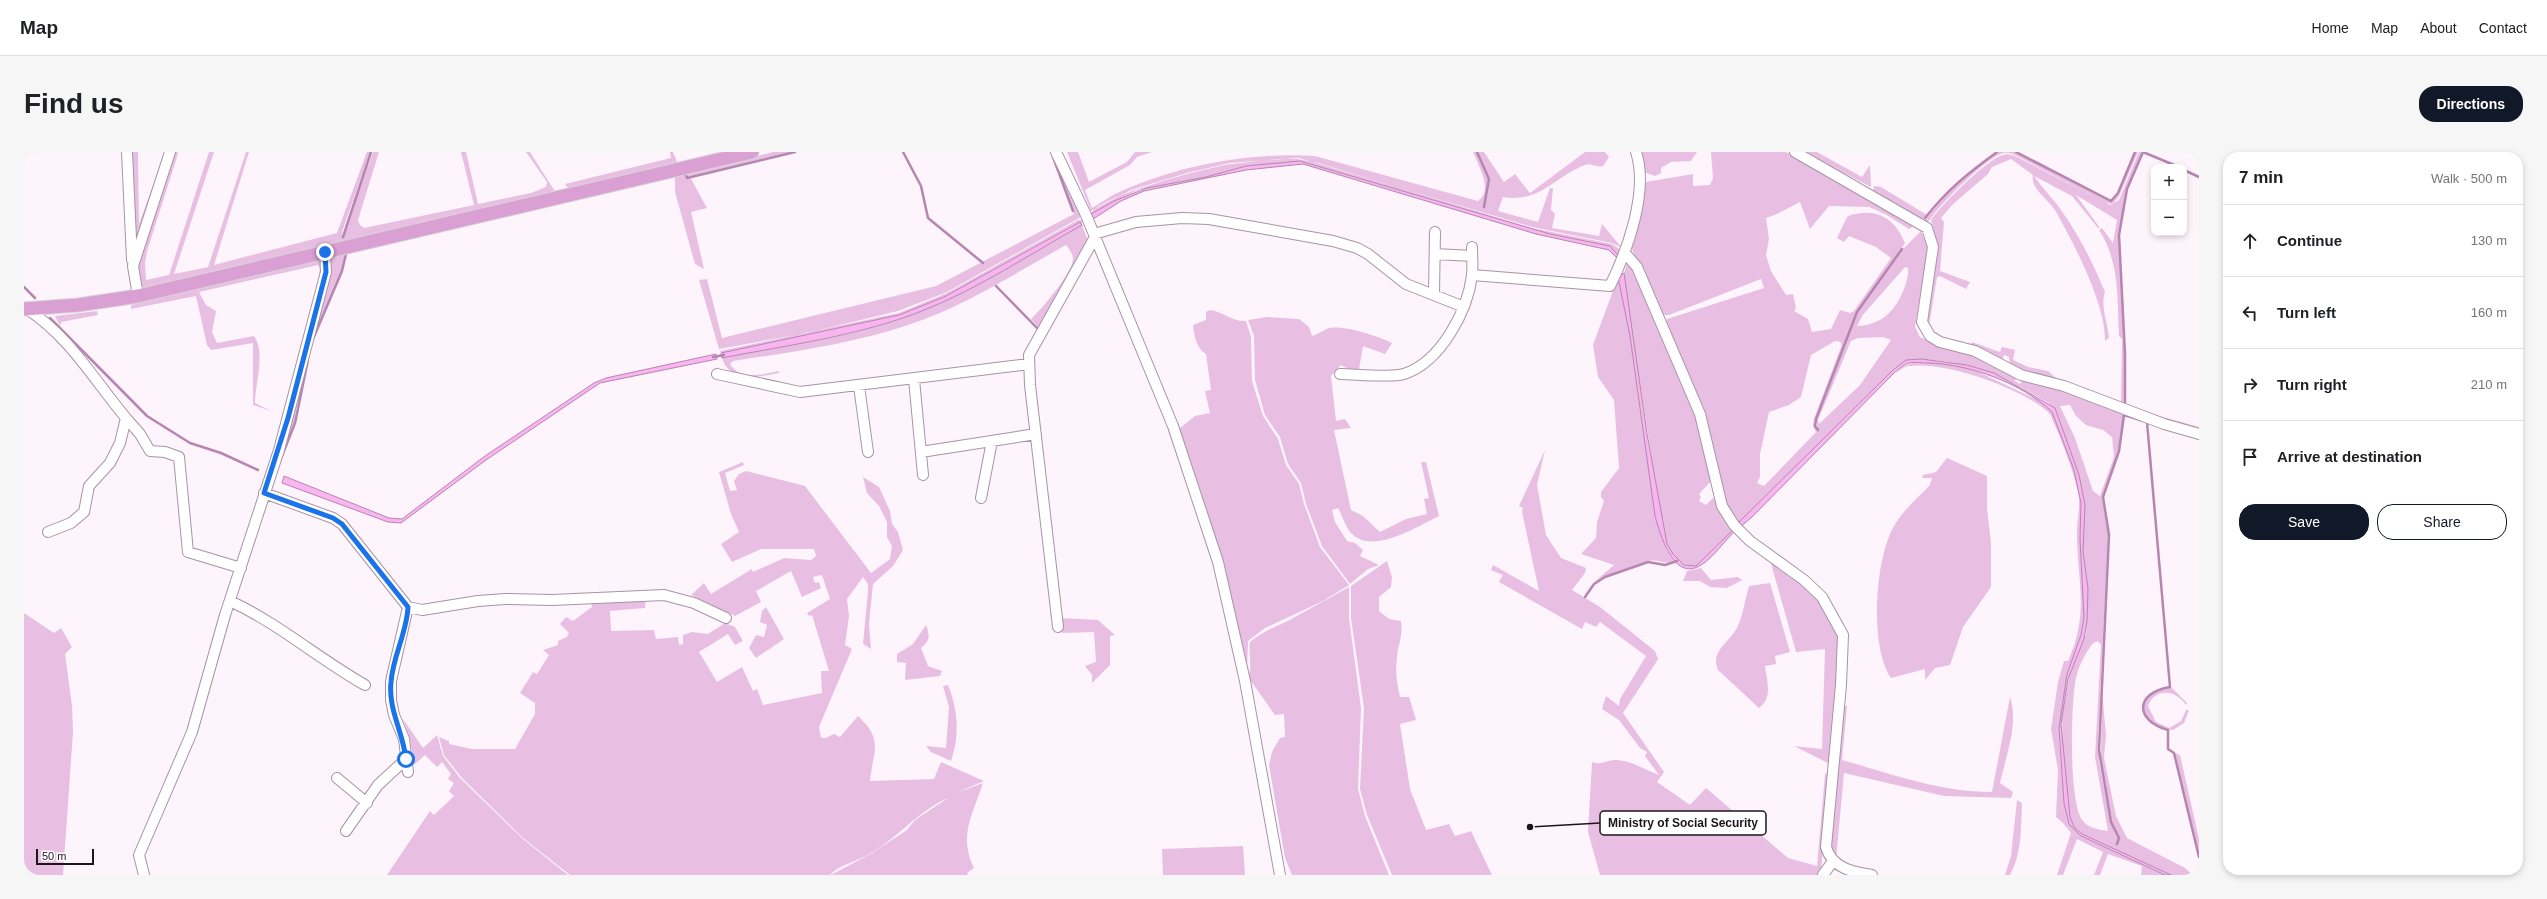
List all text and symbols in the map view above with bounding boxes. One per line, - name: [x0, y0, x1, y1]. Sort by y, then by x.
- text: Map: [20, 17, 58, 38]
- text: Home: [2312, 20, 2349, 36]
- text: Map: [2371, 20, 2398, 36]
- text: About: [2420, 20, 2457, 36]
- text: Contact: [2479, 20, 2527, 36]
- button: Directions: [2419, 86, 2523, 122]
- text: Find us: [24, 88, 124, 119]
- map controls: [2151, 164, 2187, 236]
- button: +: [2151, 164, 2187, 200]
- text: 7 min: [2239, 168, 2283, 187]
- text: Walk · 500 m: [2431, 171, 2507, 186]
- button: −: [2151, 200, 2187, 236]
- icon: ahead: [2239, 230, 2261, 252]
- text: Continue: [2277, 232, 2342, 249]
- text: 130 m: [2471, 233, 2507, 248]
- route end: [316, 243, 334, 261]
- icon: left: [2239, 302, 2261, 324]
- text: Turn left: [2277, 304, 2336, 321]
- text: 160 m: [2471, 305, 2507, 320]
- icon: right: [2239, 374, 2261, 396]
- text: Turn right: [2277, 376, 2347, 393]
- text: 210 m: [2471, 377, 2507, 392]
- icon: arrive: [2239, 446, 2261, 468]
- text: Arrive at destination: [2277, 448, 2422, 465]
- button: Save: [2239, 504, 2369, 540]
- button: Share: [2377, 504, 2507, 540]
- route start: [397, 750, 415, 768]
- callout: Ministry of Social Security: [1600, 811, 1766, 835]
- text: Ministry of Social Security: [1608, 816, 1758, 830]
- scale bar: [36, 847, 94, 866]
- text: 50 m: [42, 850, 66, 862]

